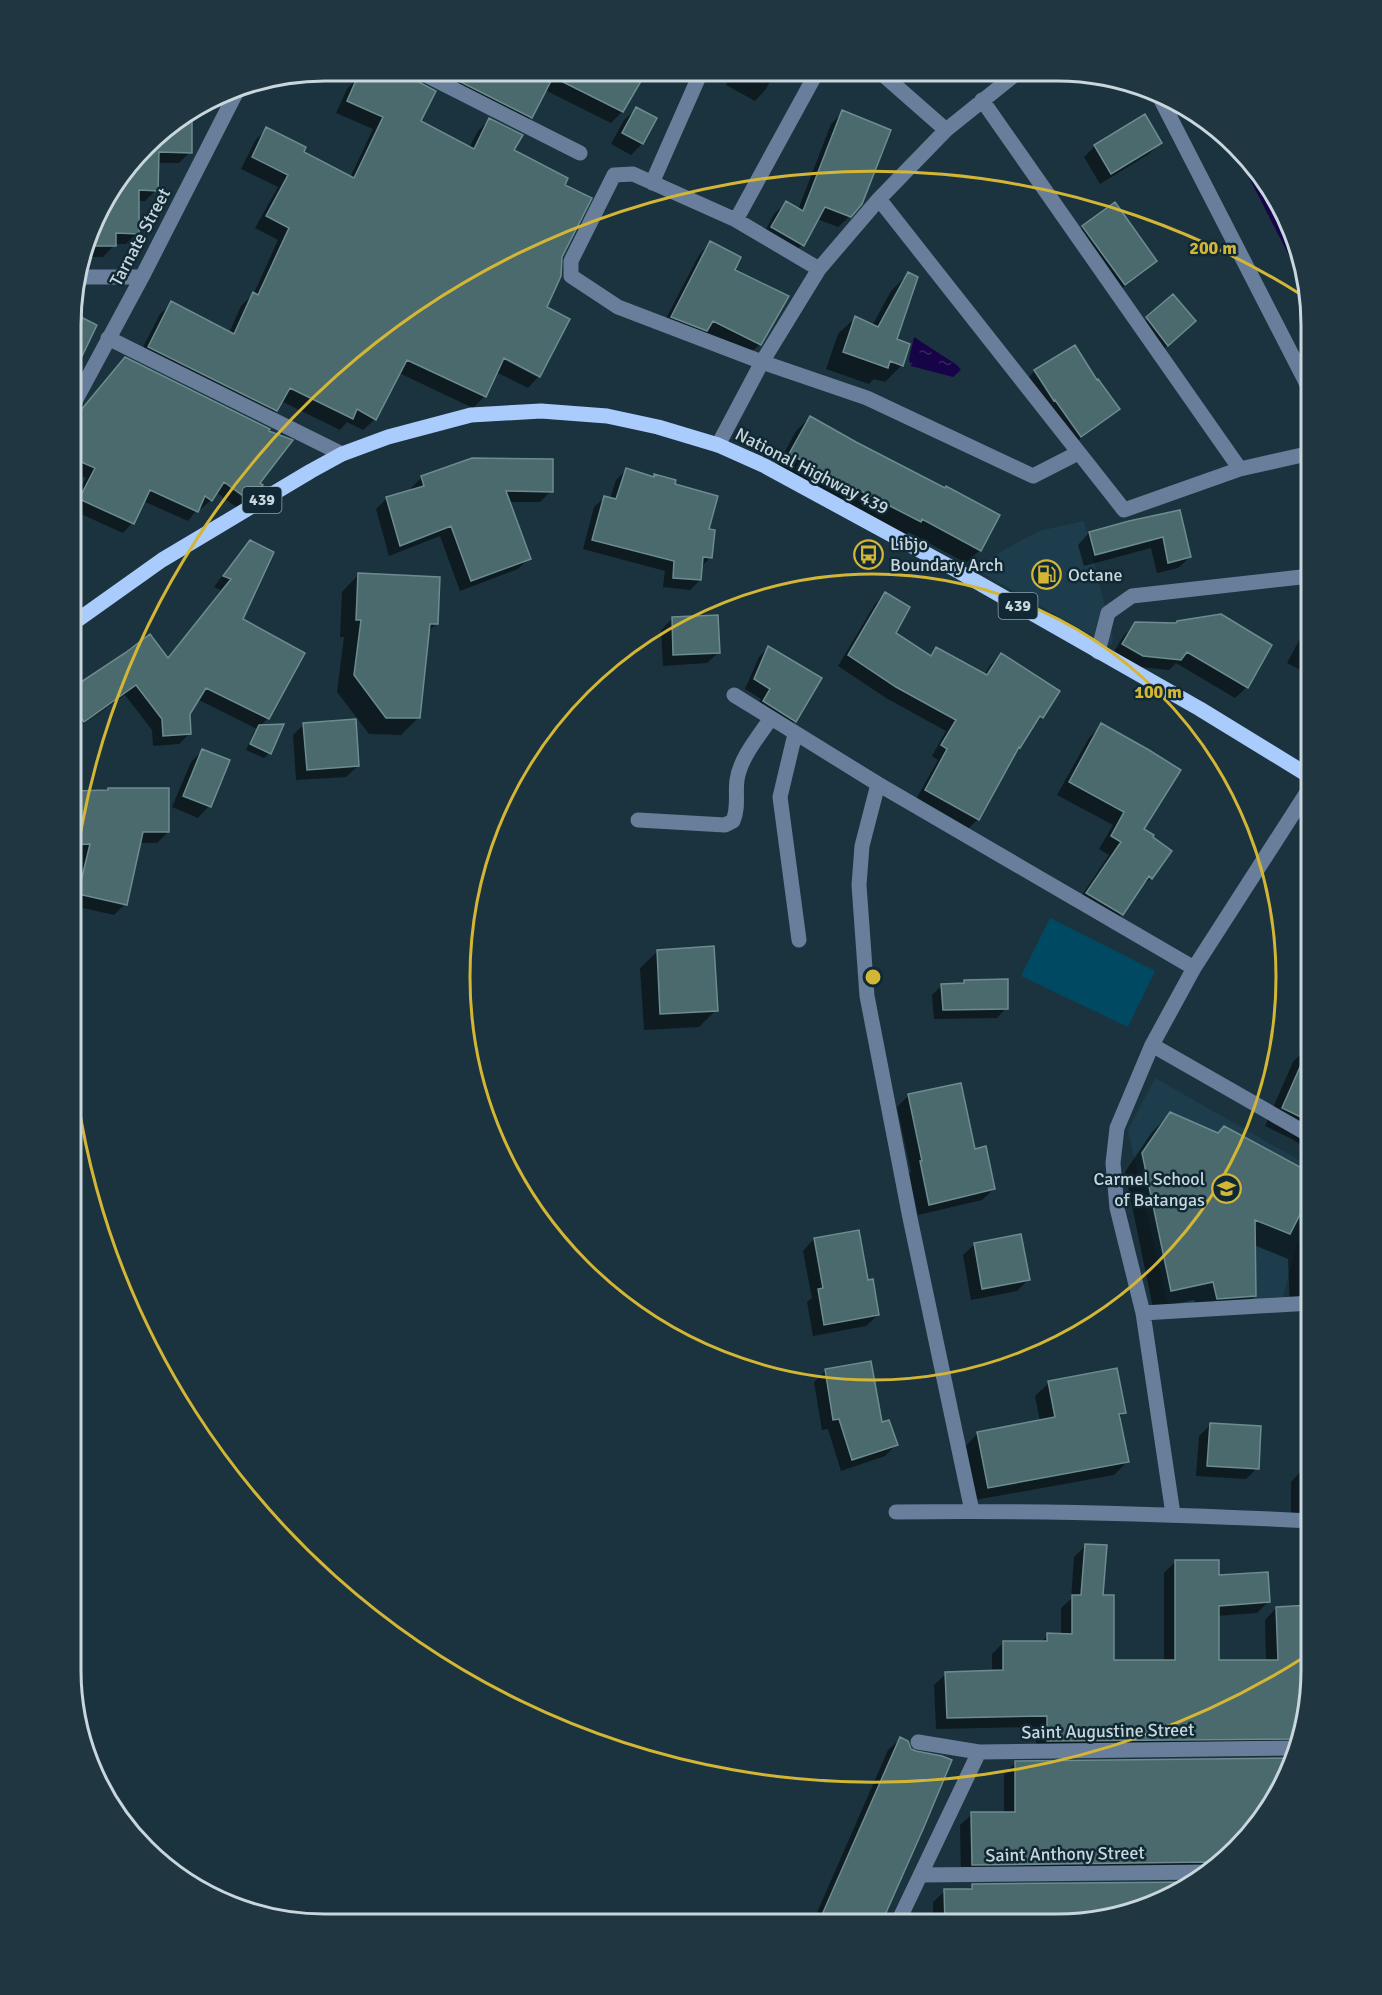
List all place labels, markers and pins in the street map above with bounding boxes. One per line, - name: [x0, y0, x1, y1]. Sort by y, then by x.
- place label: Libjo Boundary Arch: [890, 533, 1004, 576]
- bus stop icon: Libjo Boundary Arch: [853, 538, 885, 570]
- fuel station icon: Octane: [1031, 559, 1063, 591]
- place label: Octane: [1068, 564, 1123, 586]
- centre of rings: [863, 967, 883, 987]
- place label: Carmel School of Batangas: [1094, 1168, 1205, 1211]
- school or university icon: Carmel School of Batangas: [1210, 1173, 1242, 1205]

